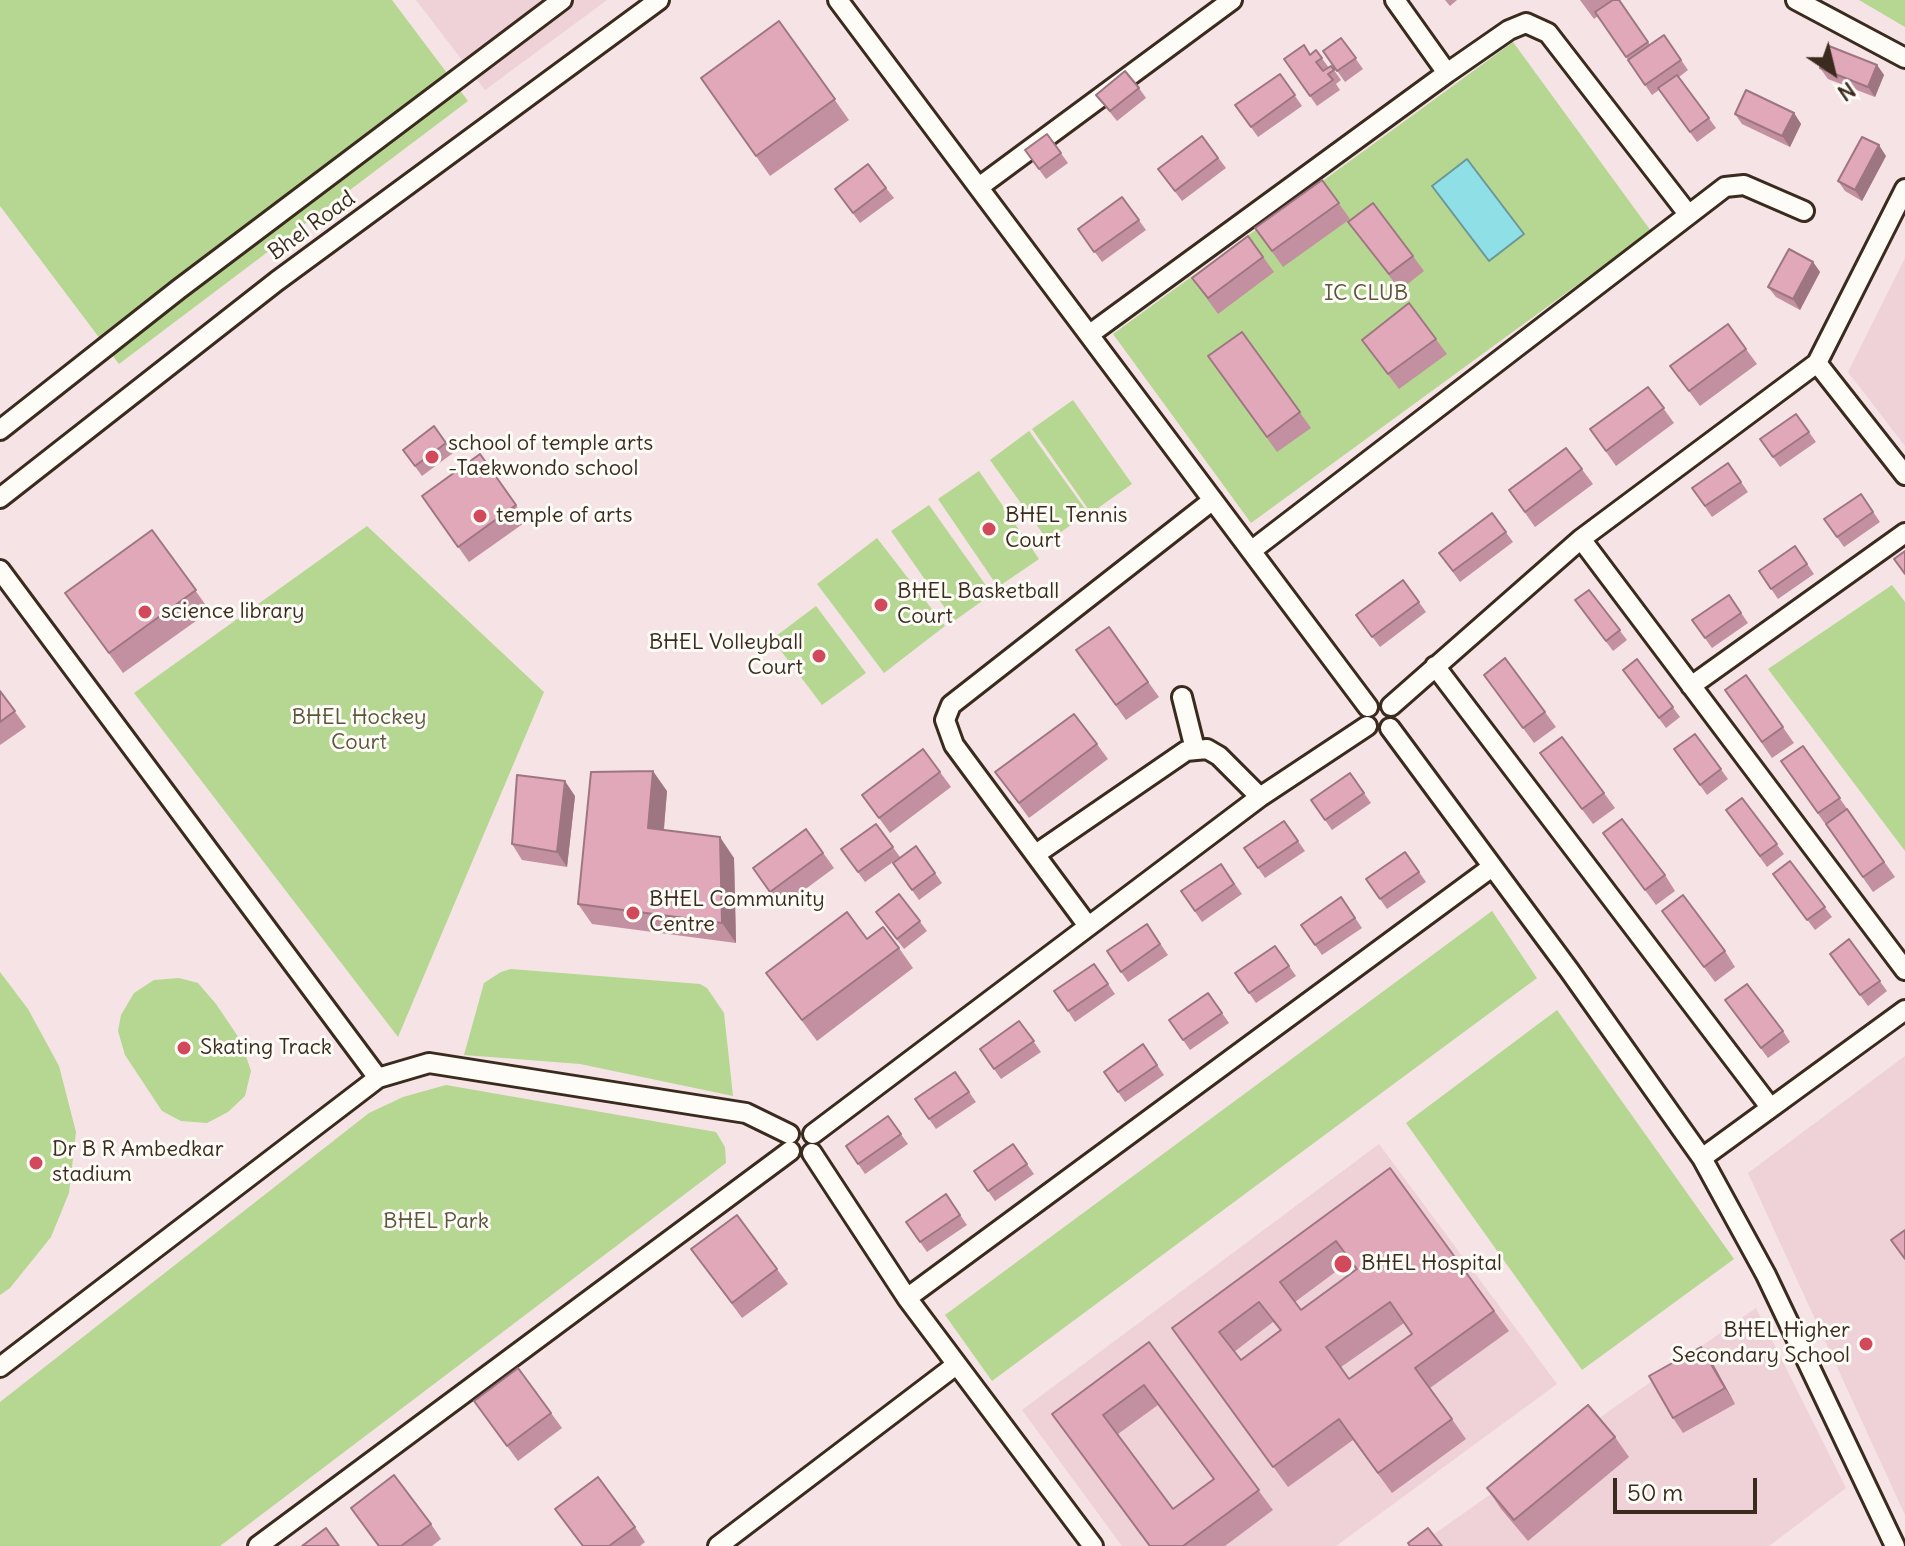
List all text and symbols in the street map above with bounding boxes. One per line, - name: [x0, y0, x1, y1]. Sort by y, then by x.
- north arrow: [1793, 32, 1873, 112]
- text: N: [1833, 76, 1861, 107]
- street label: Bhel Road: [264, 186, 360, 266]
- park label: IC CLUB: [1324, 281, 1408, 307]
- place label: school of temple arts -Taekwondo school: [448, 431, 653, 482]
- marker: school of temple arts -Taekwondo school: [423, 448, 441, 466]
- place label: temple of arts: [496, 503, 633, 529]
- place label: BHEL Tennis Court: [1005, 503, 1128, 554]
- marker: temple of arts: [471, 507, 489, 525]
- marker: BHEL Tennis Court: [980, 520, 998, 538]
- place label: BHEL Basketball Court: [897, 579, 1059, 630]
- marker: BHEL Basketball Court: [872, 596, 890, 614]
- place label: science library: [161, 599, 304, 625]
- marker: science library: [136, 603, 154, 621]
- place label: BHEL Volleyball Court: [649, 630, 803, 682]
- marker: BHEL Volleyball Court: [810, 647, 828, 665]
- park label: BHEL Hockey Court: [291, 705, 427, 756]
- place label: BHEL Community Centre: [649, 887, 825, 938]
- marker: BHEL Community Centre: [624, 904, 642, 922]
- place label: Skating Track: [200, 1035, 332, 1061]
- marker: Skating Track: [175, 1039, 193, 1057]
- place label: Dr B R Ambedkar stadium: [52, 1137, 224, 1188]
- marker: Dr B R Ambedkar stadium: [27, 1154, 45, 1172]
- park label: BHEL Park: [383, 1209, 489, 1235]
- place label: BHEL Hospital: [1361, 1251, 1502, 1277]
- marker: BHEL Hospital: [1332, 1253, 1354, 1275]
- place label: BHEL Higher Secondary School: [1672, 1318, 1850, 1370]
- marker: BHEL Higher Secondary School: [1857, 1335, 1875, 1353]
- scale bar: [1617, 1462, 1761, 1512]
- text: 50 m: [1627, 1477, 1683, 1507]

